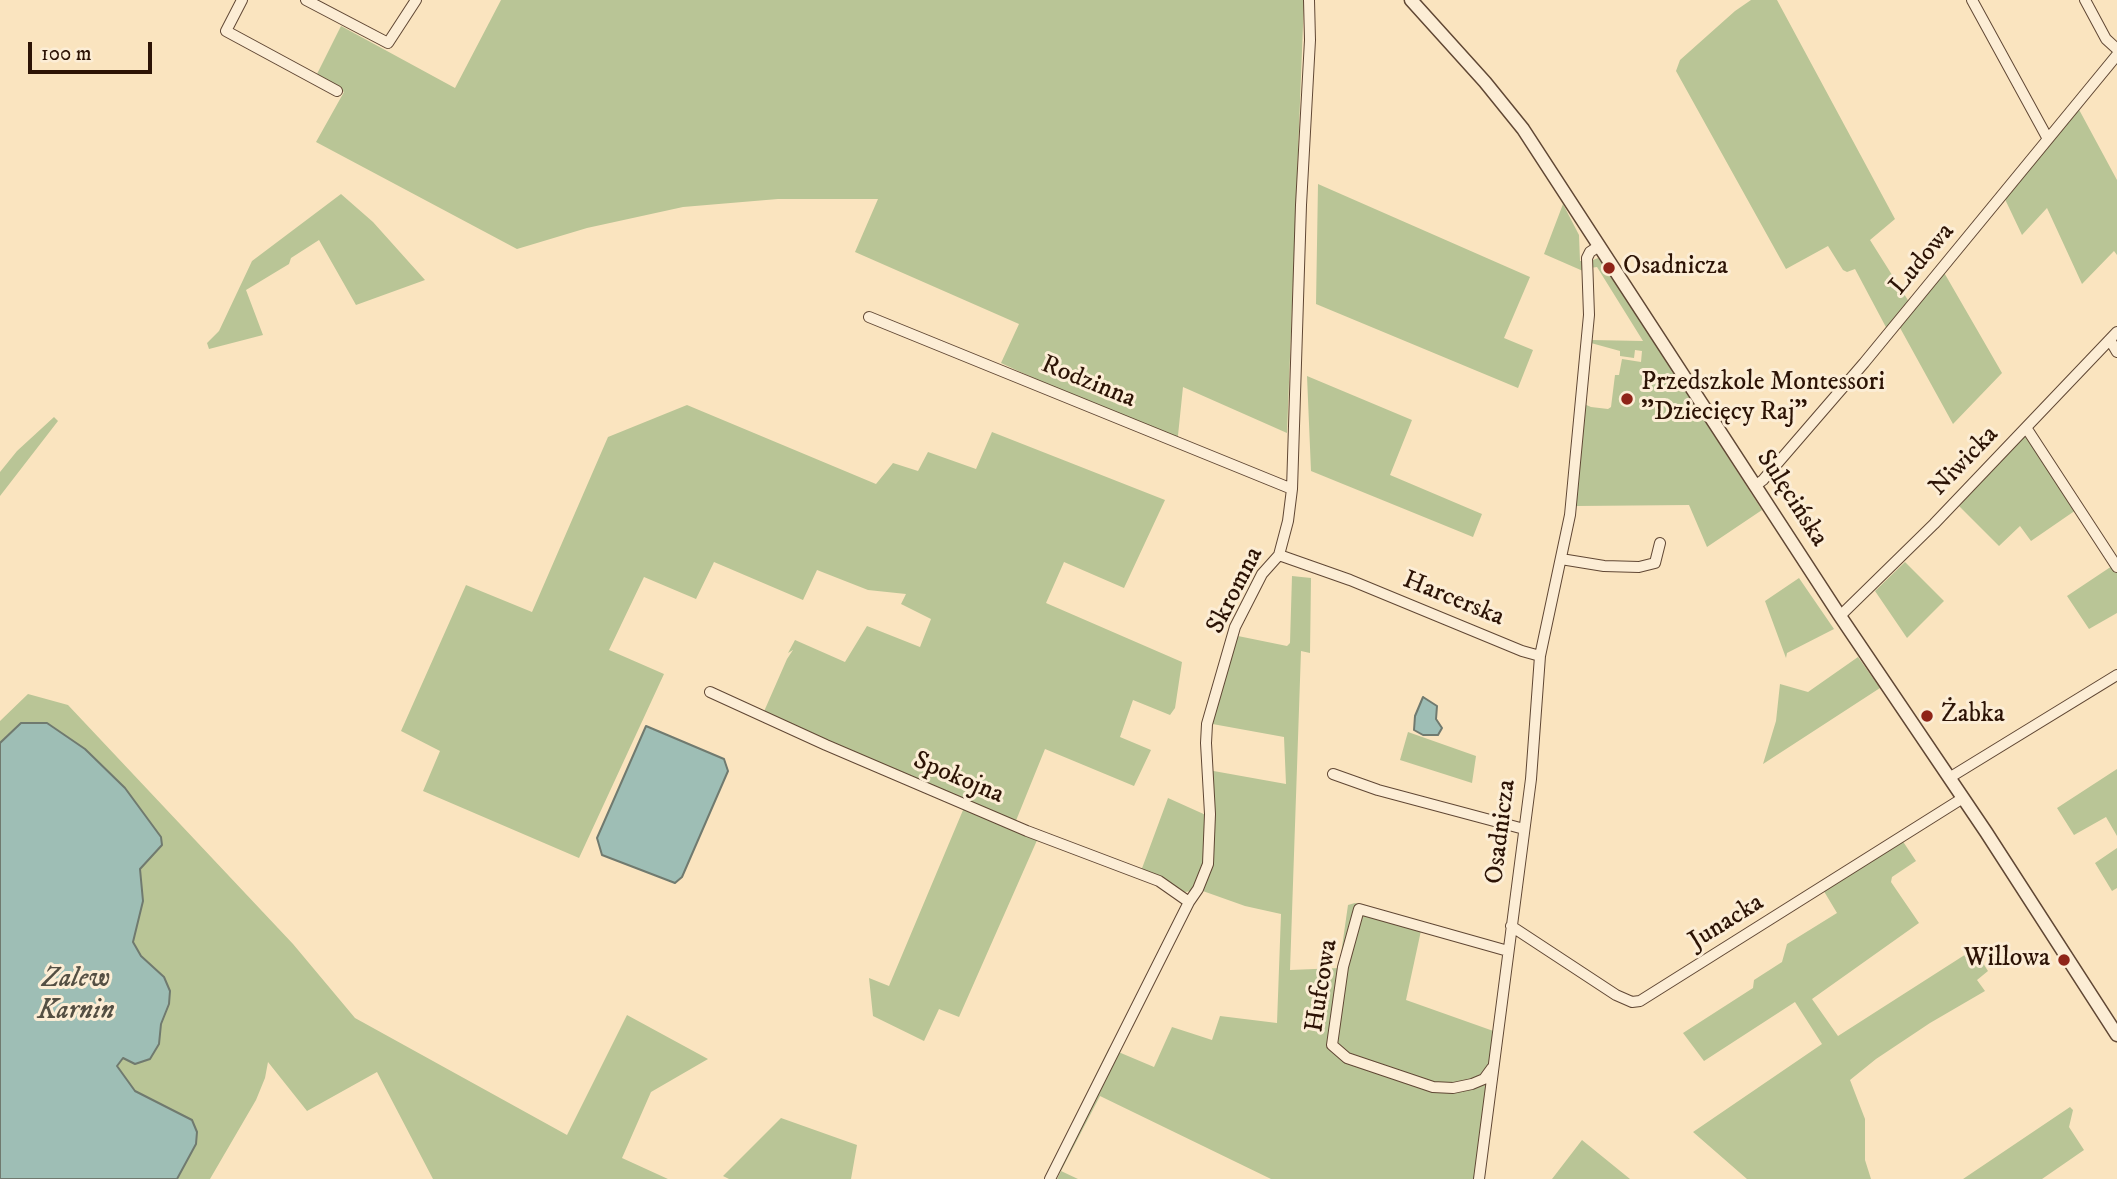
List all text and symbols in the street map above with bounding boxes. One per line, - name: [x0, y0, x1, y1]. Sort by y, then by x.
- scale bar: [32, 28, 156, 72]
- text: 100 m: [41, 41, 92, 67]
- street label: Ludowa: [1884, 218, 1962, 302]
- place label: Osadnicza: [1623, 252, 1728, 284]
- marker: Osadnicza: [1601, 260, 1617, 276]
- street label: Rodzinna: [1036, 350, 1140, 416]
- place label: Przedszkole Montessori "Dziecięcy Raj": [1641, 368, 1885, 430]
- marker: Przedszkole Montessori "Dziecięcy Raj": [1619, 391, 1635, 407]
- street label: Niwicka: [1924, 420, 2006, 504]
- street label: Sulęcińska: [1748, 445, 1834, 553]
- street label: Skromna: [1201, 542, 1271, 640]
- street label: Harcerska: [1398, 566, 1508, 634]
- place label: Żabka: [1941, 700, 2005, 732]
- marker: Żabka: [1919, 708, 1935, 724]
- street label: Spokojna: [908, 746, 1008, 812]
- street label: Osadnicza: [1480, 778, 1524, 886]
- street label: Junacka: [1684, 888, 1770, 958]
- street label: Hufcowa: [1300, 937, 1346, 1035]
- place label: Willowa: [1964, 944, 2050, 976]
- marker: Willowa: [2056, 952, 2072, 968]
- water label: Zalew Karnin: [37, 963, 115, 1029]

